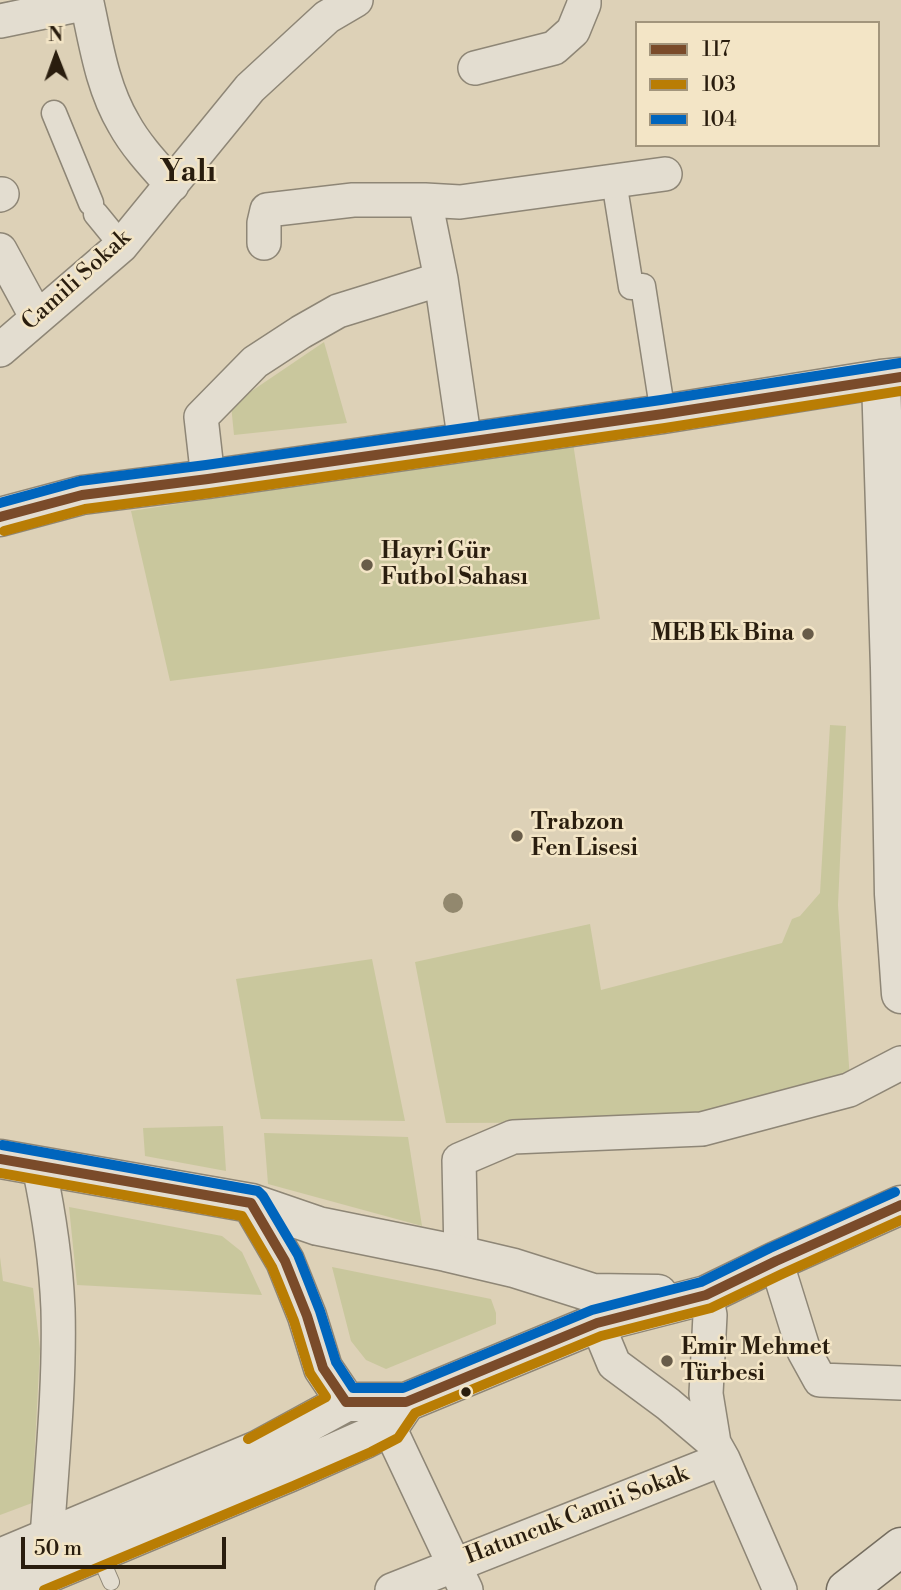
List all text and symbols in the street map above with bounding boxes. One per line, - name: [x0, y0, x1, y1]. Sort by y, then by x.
- north arrow: [21, 21, 91, 91]
- legend: [635, 21, 880, 147]
- text: N: [48, 23, 63, 47]
- text: 117: [702, 37, 730, 63]
- text: 103: [702, 72, 736, 98]
- text: 104: [702, 107, 737, 133]
- district label: Yalı: [160, 156, 216, 192]
- street label: Camili Sokak: [17, 225, 137, 337]
- place label: Hayri Gür Futbol Sahası: [381, 538, 528, 592]
- marker: Hayri Gür Futbol Sahası: [359, 557, 375, 573]
- place label: MEB Ek Bina: [651, 620, 794, 648]
- marker: MEB Ek Bina: [800, 626, 816, 642]
- place label: Trabzon Fen Lisesi: [531, 809, 638, 863]
- marker: Trabzon Fen Lisesi: [509, 828, 525, 844]
- place label: Emir Mehmet Türbesi: [681, 1334, 830, 1388]
- marker: Emir Mehmet Türbesi: [659, 1353, 675, 1369]
- unlabelled marker: [459, 1385, 473, 1399]
- street label: Hatuncuk Camii Sokak: [462, 1461, 692, 1571]
- scale bar: [24, 1524, 229, 1568]
- text: 50 m: [34, 1536, 82, 1562]

